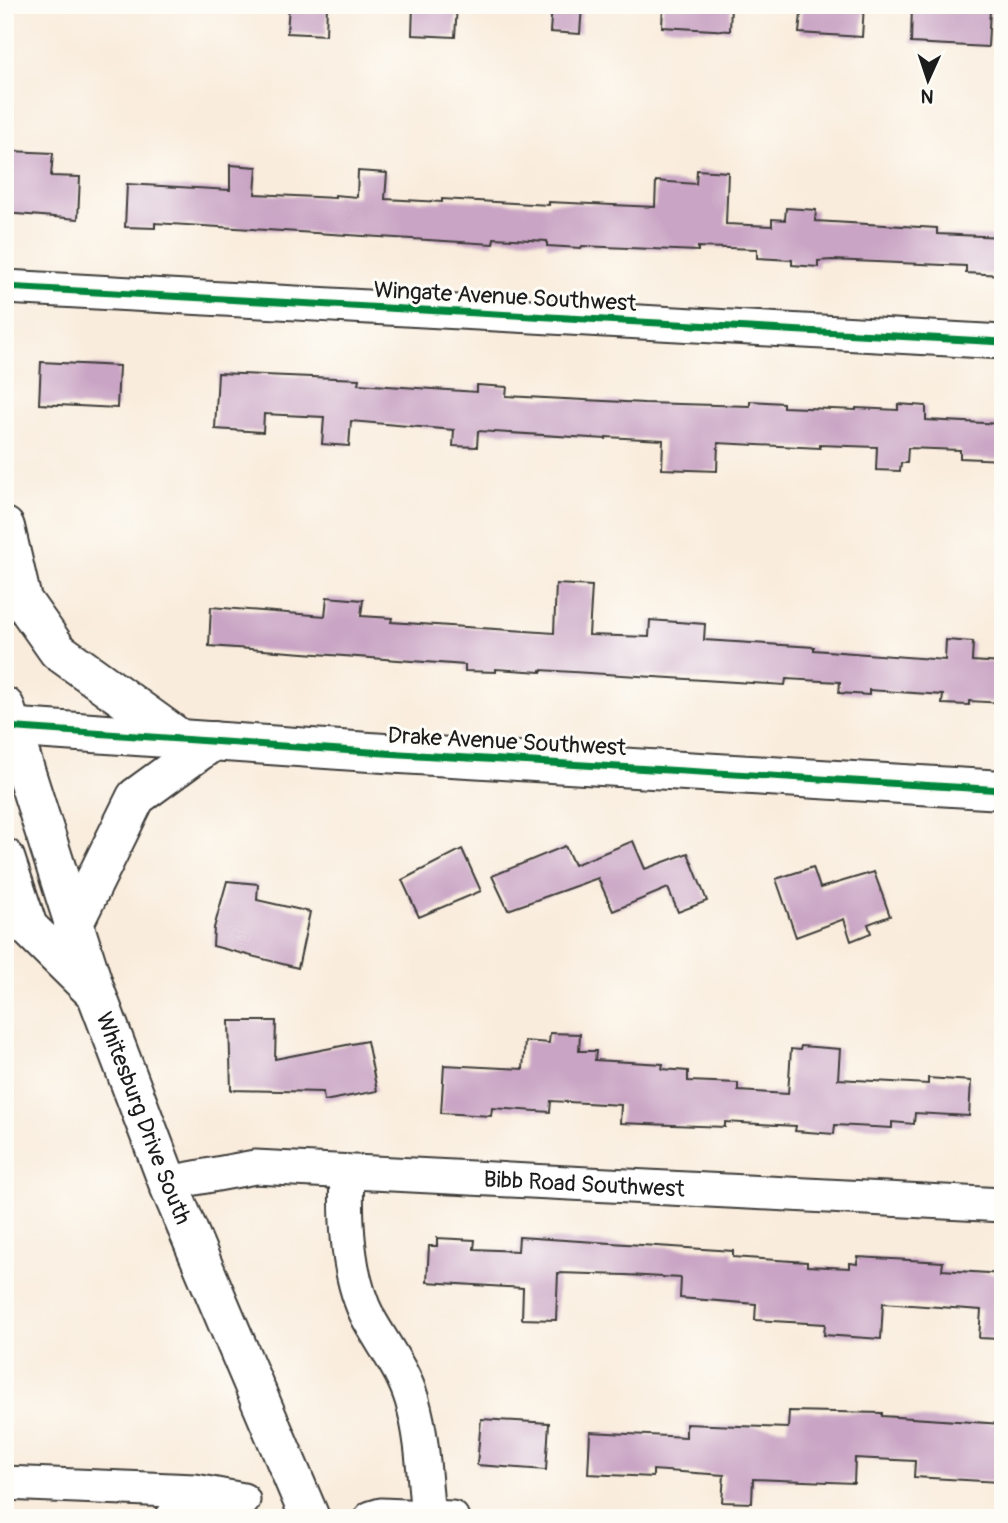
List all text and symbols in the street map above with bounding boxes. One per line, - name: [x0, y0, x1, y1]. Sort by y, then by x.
- north arrow: [892, 46, 962, 116]
- text: N: [920, 84, 934, 108]
- street label: Wingate Avenue Southwest: [373, 275, 638, 318]
- street label: Drake Avenue Southwest: [387, 721, 628, 762]
- street label: Whitesburg Drive South: [90, 1008, 198, 1229]
- street label: Bibb Road Southwest: [483, 1165, 686, 1204]

